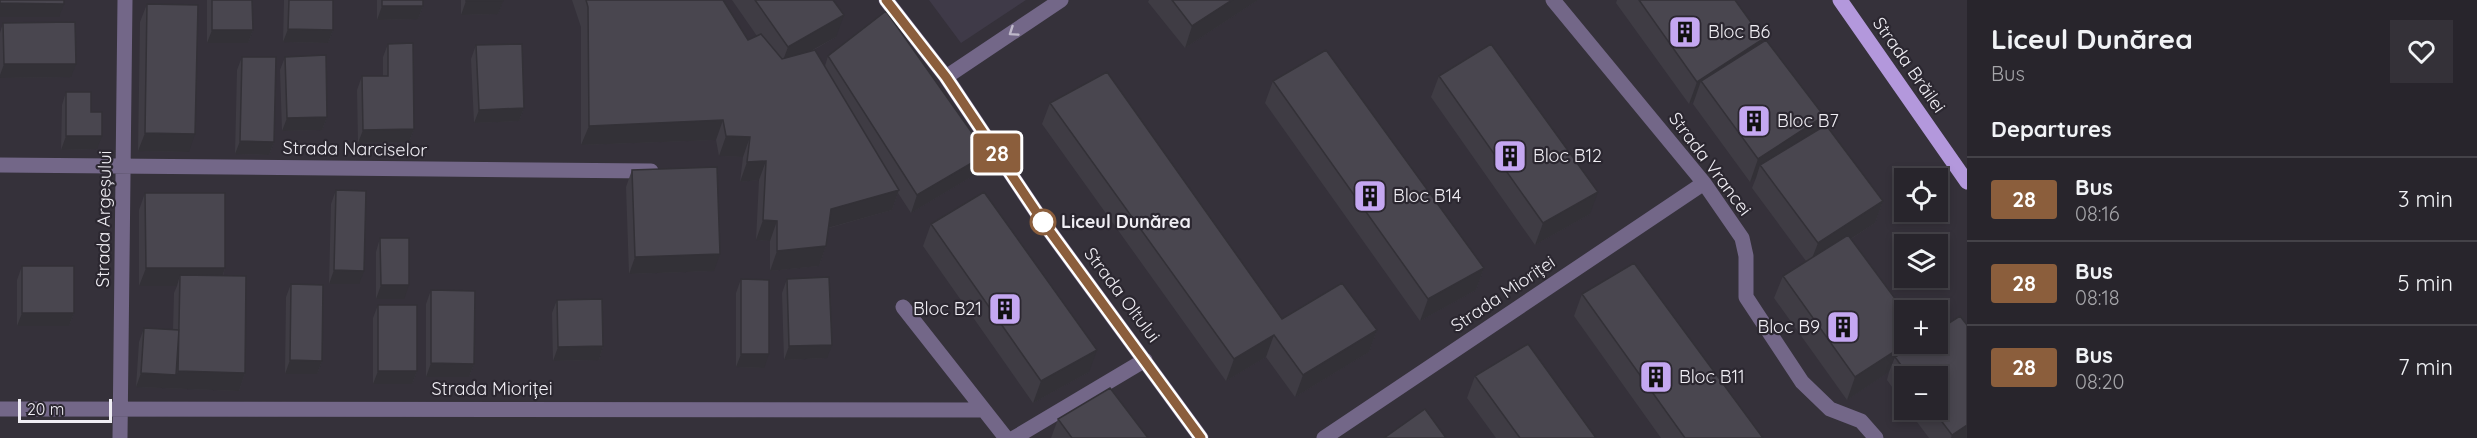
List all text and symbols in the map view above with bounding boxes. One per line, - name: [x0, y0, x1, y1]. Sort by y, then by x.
- street label: Strada Brăilei: [1868, 12, 1951, 117]
- building icon: Bloc B6: [1667, 14, 1703, 50]
- place label: Bloc B6: [1708, 20, 1770, 43]
- button: heart: [2390, 20, 2453, 83]
- text: Liceul Dunărea: [1991, 21, 2193, 56]
- one-way arrow: [1008, 25, 1019, 36]
- text: Bus: [1991, 61, 2025, 86]
- building icon: Bloc B7: [1736, 103, 1772, 139]
- street label: Strada Vrancei: [1664, 107, 1757, 220]
- place label: Bloc B7: [1777, 109, 1839, 132]
- text: Departures: [1991, 115, 2112, 143]
- line badge: 28: [970, 134, 1024, 172]
- street label: Strada Narciselor: [282, 136, 428, 161]
- building icon: Bloc B12: [1492, 138, 1528, 174]
- text: 28: [985, 140, 1009, 166]
- place label: Bloc B12: [1533, 144, 1602, 167]
- street label: Strada Argeșului: [91, 150, 116, 288]
- map controls: [1894, 168, 1948, 420]
- button: locate: [1894, 168, 1948, 222]
- text: Bus: [2075, 173, 2113, 201]
- building icon: Bloc B14: [1352, 178, 1388, 214]
- place label: Bloc B14: [1393, 184, 1461, 207]
- text: 3 min: [2398, 185, 2453, 213]
- text: 28: [2012, 186, 2036, 212]
- text: 08:16: [2075, 201, 2120, 226]
- marker: Liceul Dunărea: [1030, 209, 1056, 235]
- place label: Liceul Dunărea: [1061, 210, 1191, 233]
- button: layers: [1894, 234, 1948, 288]
- street label: Strada Oltului: [1079, 243, 1166, 347]
- street label: Strada Mioriței: [1446, 250, 1559, 337]
- text: Bus: [2075, 257, 2113, 285]
- text: 5 min: [2398, 269, 2453, 297]
- text: 28: [2012, 270, 2036, 296]
- text: 08:18: [2075, 285, 2120, 310]
- building icon: Bloc B21: [987, 291, 1023, 327]
- place label: Bloc B21: [913, 297, 982, 320]
- button: +: [1894, 300, 1948, 354]
- building icon: Bloc B9: [1825, 309, 1861, 345]
- place label: Bloc B9: [1758, 315, 1820, 338]
- text: Bus: [2075, 341, 2113, 369]
- text: 7 min: [2398, 353, 2453, 381]
- text: 28: [2012, 354, 2036, 380]
- building icon: Bloc B11: [1638, 359, 1674, 395]
- place label: Bloc B11: [1679, 365, 1745, 388]
- button: −: [1894, 366, 1948, 420]
- text: 08:20: [2075, 369, 2124, 394]
- street label: Strada Mioriței: [431, 377, 553, 400]
- scale bar: [18, 396, 112, 424]
- text: 20 m: [27, 399, 64, 419]

